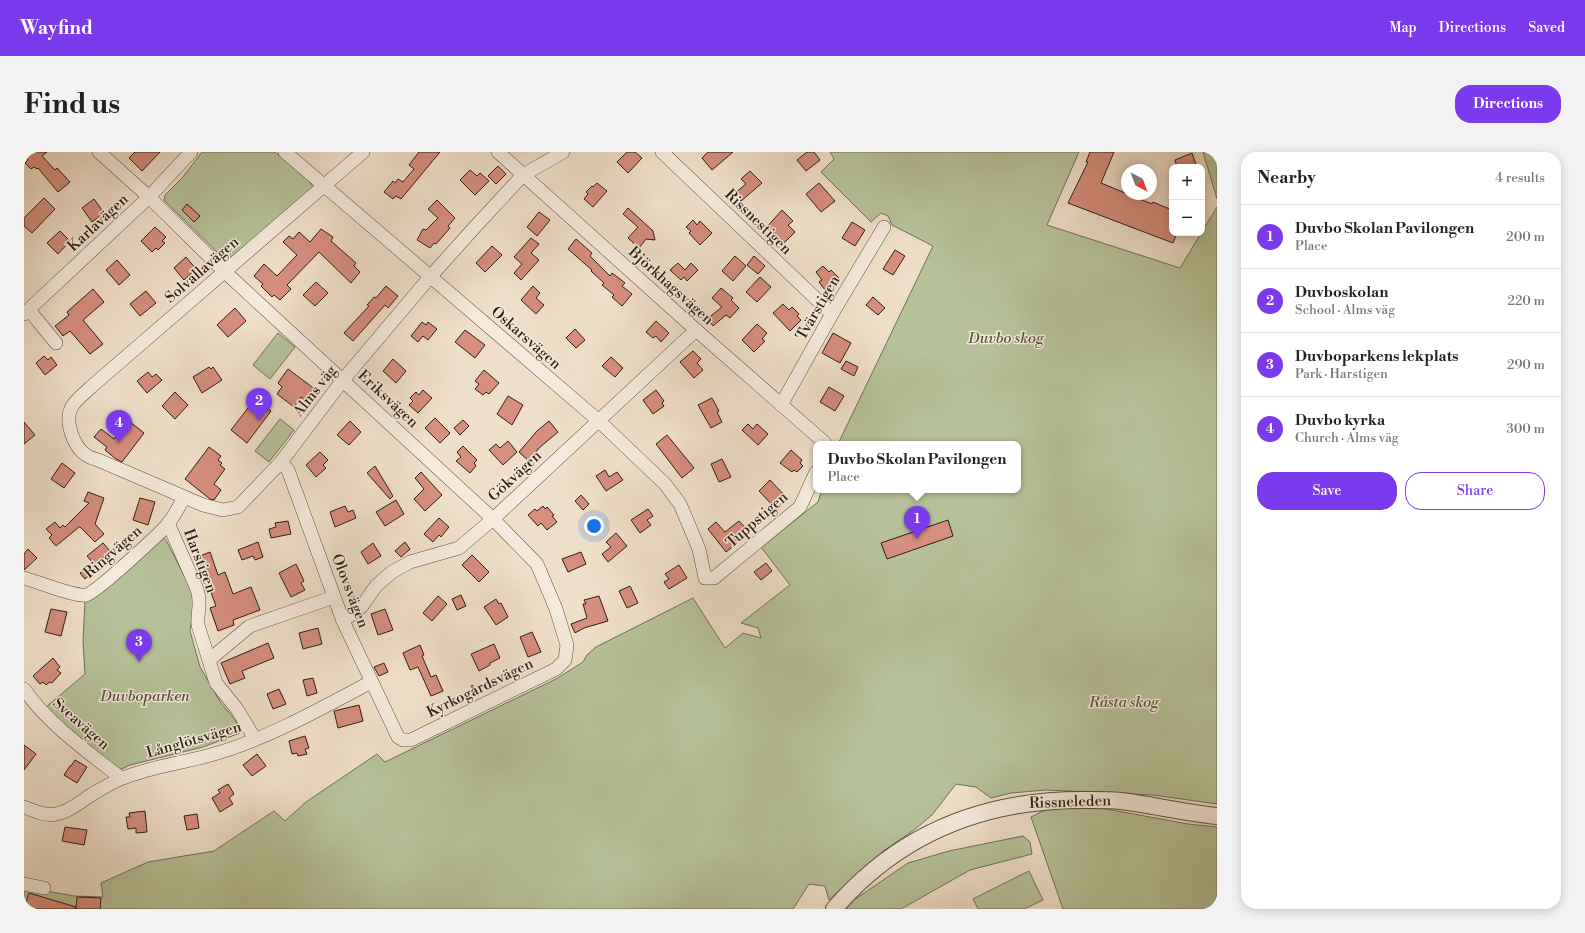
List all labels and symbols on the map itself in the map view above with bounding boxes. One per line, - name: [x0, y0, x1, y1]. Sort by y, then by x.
- north arrow: [1121, 164, 1157, 200]
- street label: Rissnestigen: [720, 185, 796, 259]
- street label: Karlavägen: [64, 190, 132, 256]
- street label: Solvallavägen: [161, 233, 243, 307]
- street label: Björkhagsvägen: [624, 242, 718, 329]
- street label: Tvärstigen: [792, 272, 844, 344]
- street label: Oskarsvägen: [487, 302, 565, 374]
- park label: Duvbo skog: [967, 329, 1045, 348]
- street label: Alms väg: [288, 361, 341, 421]
- street label: Eriksvägen: [354, 366, 422, 432]
- pin: 2: [246, 388, 272, 421]
- pin: 4: [106, 410, 132, 443]
- street label: Gökvägen: [484, 446, 546, 506]
- street label: Tuppstigen: [722, 488, 792, 552]
- pin: 1: [904, 506, 930, 539]
- your location: [584, 516, 604, 536]
- street label: Ringvägen: [80, 521, 146, 583]
- street label: Harstigen: [179, 526, 221, 596]
- street label: Olovsvägen: [327, 551, 373, 631]
- pin: 3: [126, 629, 152, 662]
- street label: Kyrkogårdsvägen: [424, 654, 536, 722]
- park label: Duvboparken: [99, 687, 190, 706]
- park label: Råsta skog: [1088, 693, 1160, 712]
- street label: Sveavägen: [48, 694, 114, 754]
- street label: Långlötsvägen: [144, 717, 244, 763]
- street label: Rissneleden: [1029, 791, 1111, 813]

